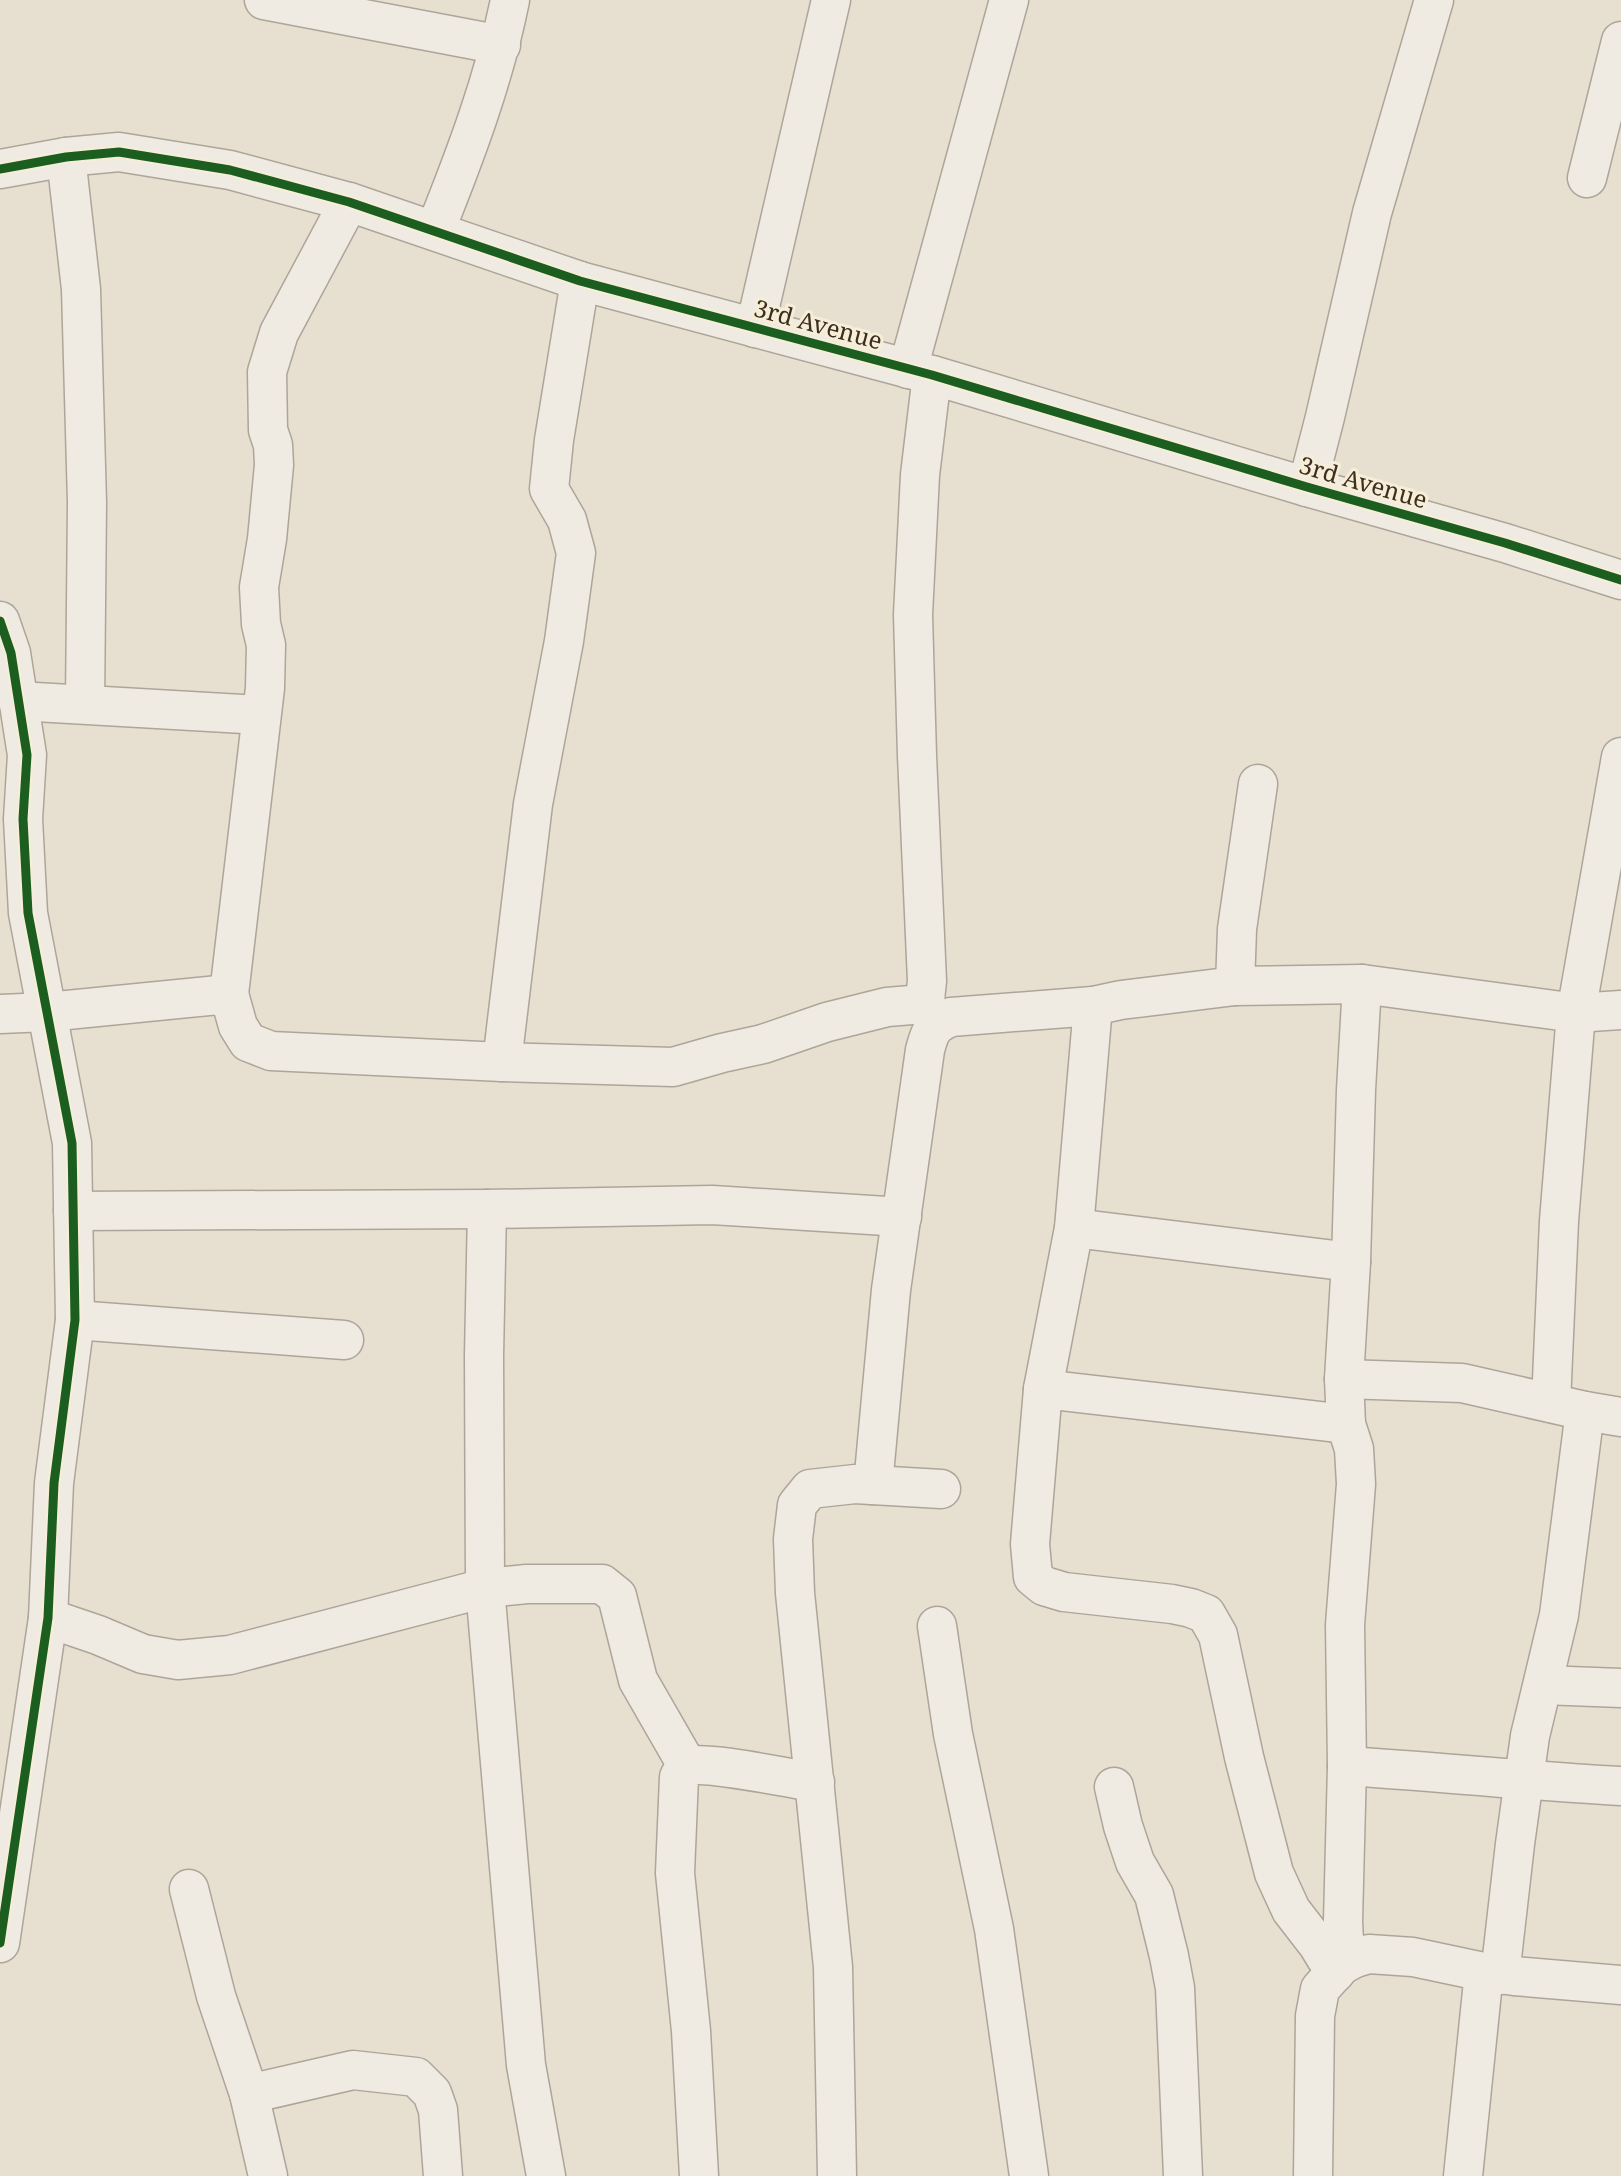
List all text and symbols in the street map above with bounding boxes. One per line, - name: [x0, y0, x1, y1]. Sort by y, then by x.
- street label: 3rd Avenue: [751, 291, 886, 357]
- street label: 3rd Avenue: [1296, 448, 1431, 516]

